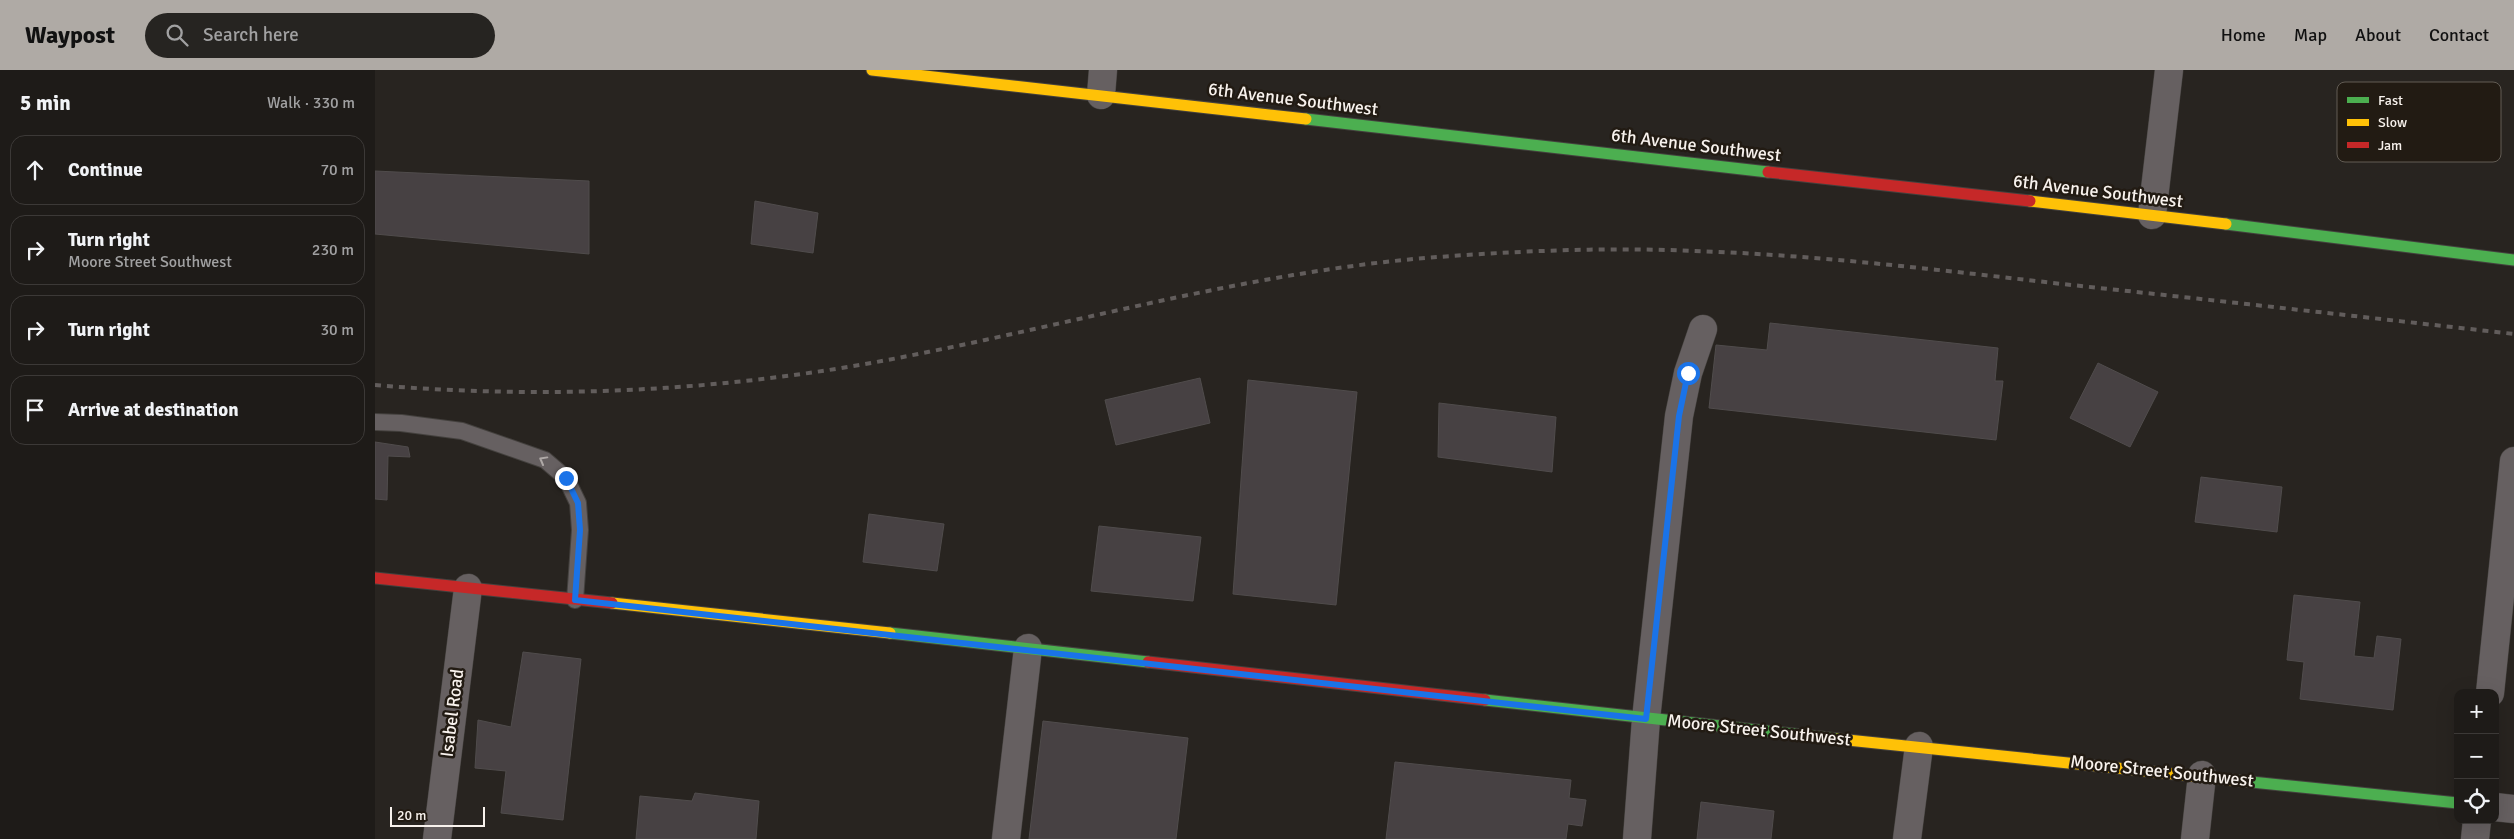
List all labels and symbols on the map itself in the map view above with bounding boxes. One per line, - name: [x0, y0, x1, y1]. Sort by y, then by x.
- street label: 6th Avenue Southwest: [1207, 78, 1379, 120]
- legend: [2337, 82, 2501, 162]
- text: Fast: [2378, 92, 2403, 109]
- text: Slow: [2378, 114, 2407, 131]
- street label: 6th Avenue Southwest: [1610, 124, 1782, 166]
- text: Jam: [2378, 137, 2402, 154]
- street label: 6th Avenue Southwest: [2012, 170, 2184, 212]
- route start: [1677, 362, 1700, 385]
- one-way arrow: [540, 456, 549, 466]
- route end: [555, 467, 578, 490]
- street label: Isabel Road: [436, 668, 468, 758]
- street label: Moore Street Southwest: [1666, 709, 1852, 751]
- street label: Moore Street Southwest: [2069, 750, 2255, 792]
- scale bar: [390, 804, 485, 827]

